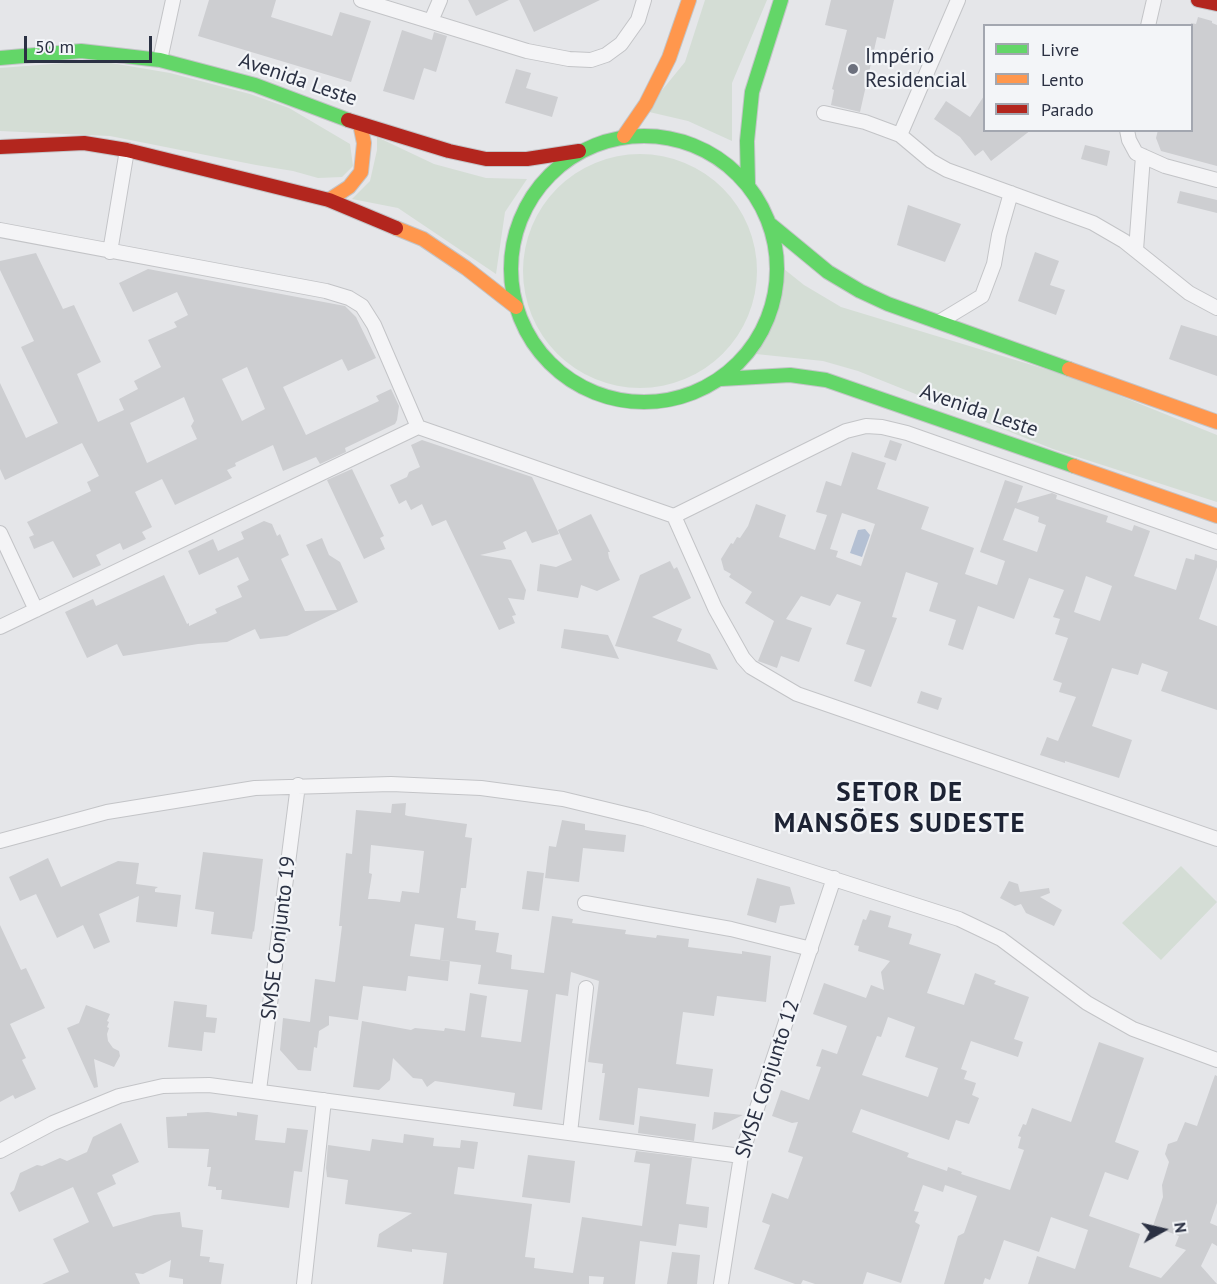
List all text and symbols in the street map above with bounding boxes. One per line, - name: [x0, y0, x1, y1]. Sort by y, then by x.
- scale bar: [27, 24, 154, 62]
- legend: [983, 24, 1193, 132]
- text: 50 m: [35, 35, 74, 58]
- text: Livre: [1041, 38, 1079, 61]
- place label: Império Residencial: [865, 44, 967, 94]
- street label: Avenida Leste: [236, 48, 360, 112]
- marker: Império Residencial: [846, 62, 860, 76]
- text: Lento: [1041, 68, 1084, 91]
- text: Parado: [1041, 98, 1094, 121]
- street label: Avenida Leste: [917, 379, 1041, 443]
- district label: SETOR DE MANSÕES SUDESTE: [774, 777, 1026, 840]
- street label: SMSE Conjunto 19: [256, 855, 302, 1021]
- street label: SMSE Conjunto 12: [731, 997, 805, 1161]
- north arrow: [1133, 1200, 1193, 1260]
- text: N: [1170, 1221, 1191, 1234]

